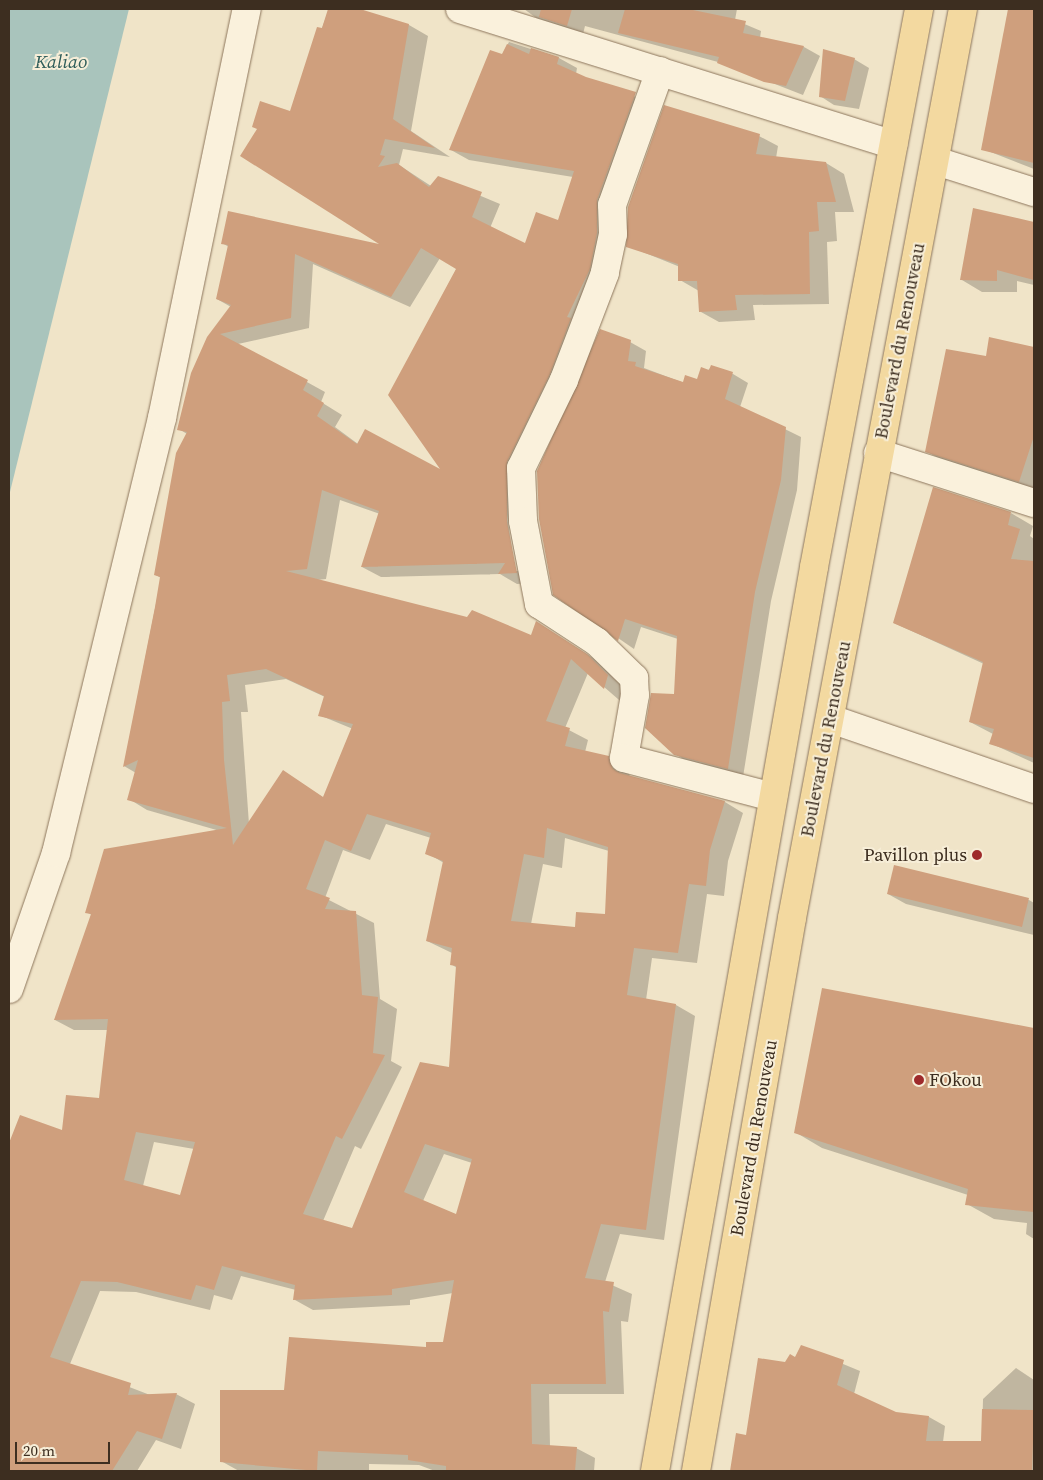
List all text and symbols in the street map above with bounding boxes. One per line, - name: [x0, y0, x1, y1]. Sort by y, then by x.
- water label: Kaliao: [35, 51, 87, 73]
- street label: Boulevard du Renouveau: [870, 241, 930, 441]
- street label: Boulevard du Renouveau: [796, 639, 856, 839]
- place label: Pavillon plus: [864, 844, 967, 866]
- marker: Pavillon plus: [971, 849, 983, 861]
- street label: Boulevard du Renouveau: [726, 1038, 782, 1238]
- place label: FOkou: [929, 1069, 982, 1091]
- marker: FOkou: [913, 1074, 925, 1086]
- scale bar: [18, 1432, 112, 1464]
- text: 20 m: [23, 1440, 55, 1461]

